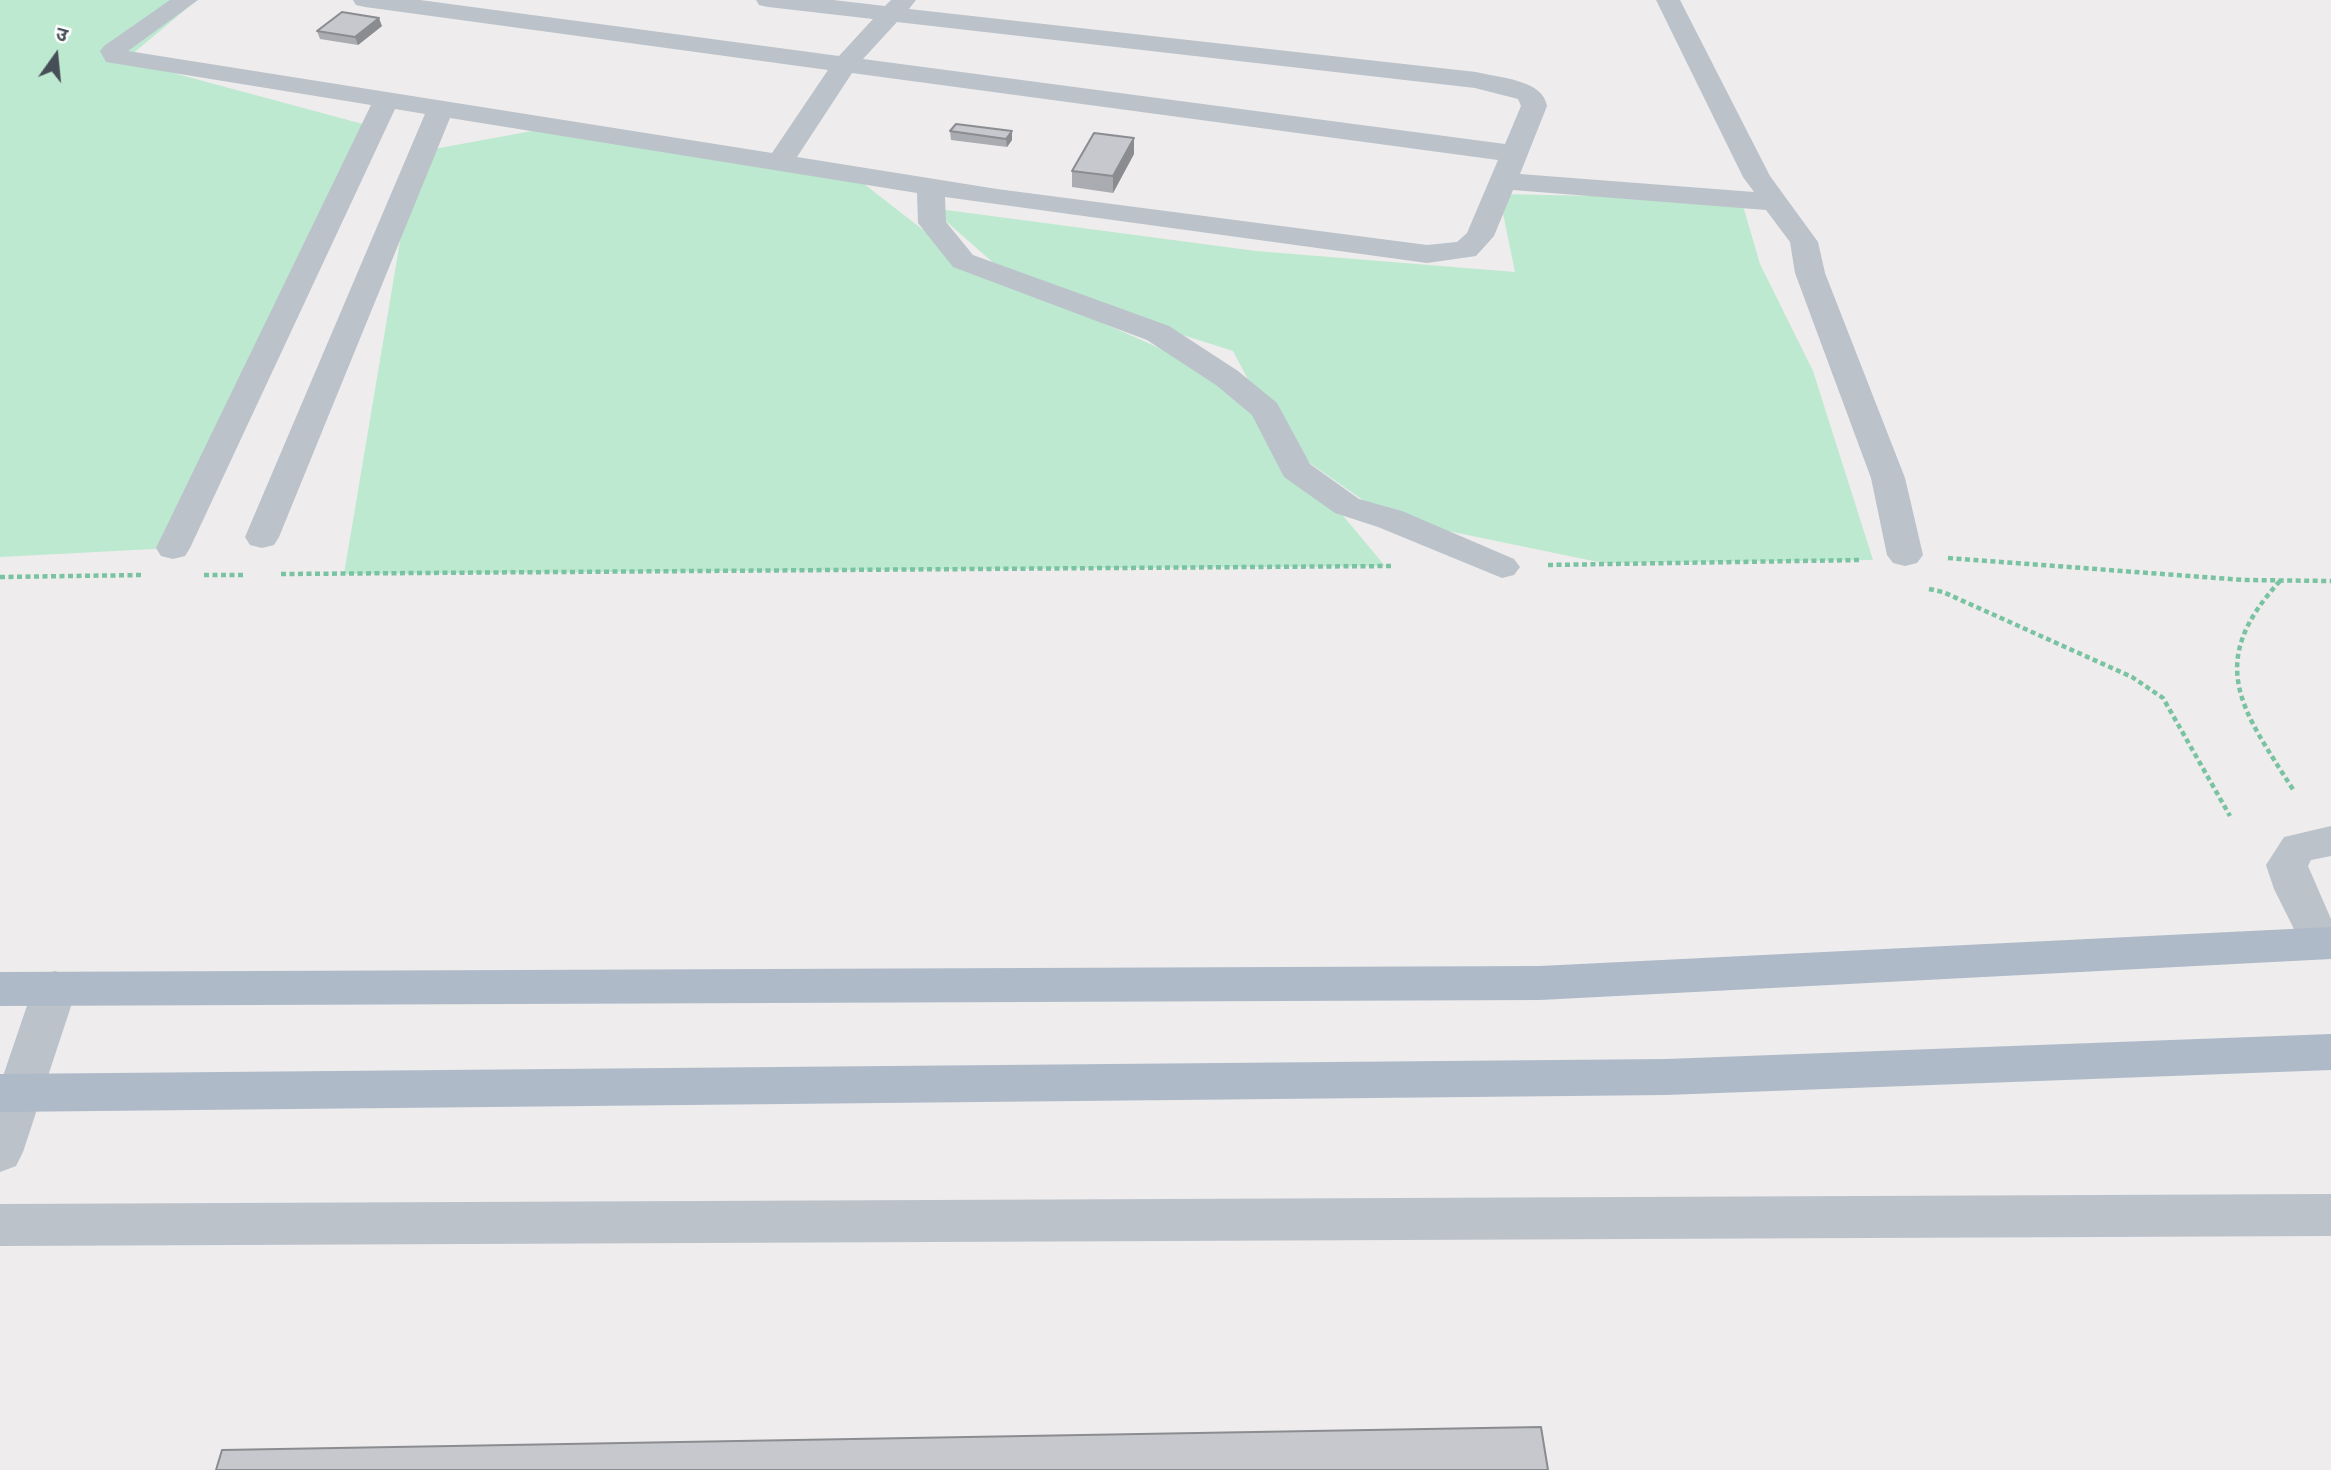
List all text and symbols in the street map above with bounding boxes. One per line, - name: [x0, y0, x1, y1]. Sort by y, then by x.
- north arrow: [21, 21, 91, 91]
- text: उ: [53, 23, 70, 48]

